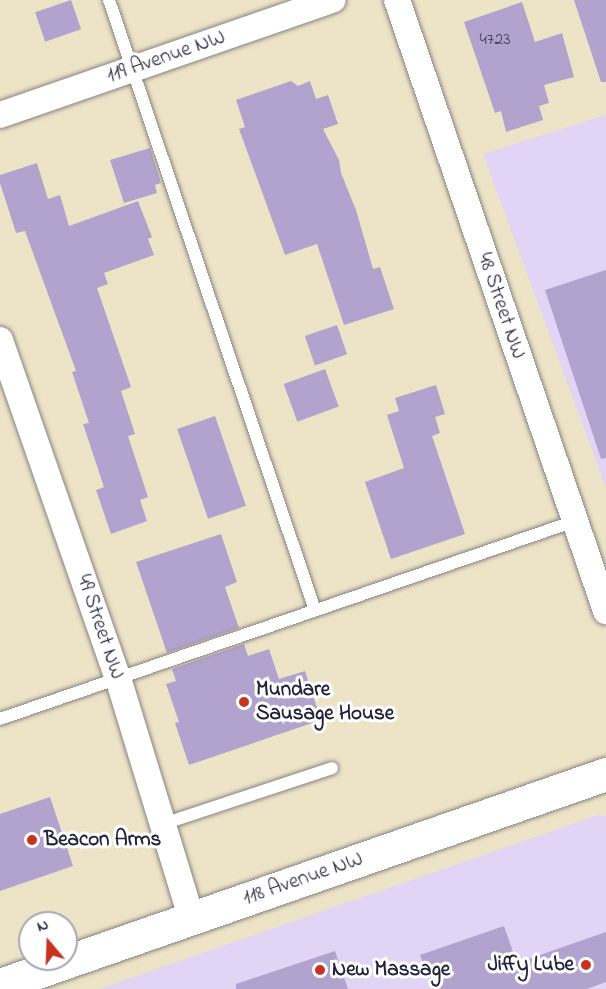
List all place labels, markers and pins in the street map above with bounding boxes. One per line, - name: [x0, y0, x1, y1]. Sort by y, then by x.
- place label: Mundare Sausage House: [256, 677, 394, 727]
- marker: Mundare Sausage House: [237, 695, 251, 709]
- place label: Beacon Arms: [44, 827, 161, 853]
- marker: Beacon Arms: [25, 833, 39, 847]
- place label: Jiffy Lube: [488, 952, 574, 978]
- place label: New Massage: [332, 957, 450, 983]
- marker: Jiffy Lube: [579, 958, 593, 972]
- marker: New Massage: [313, 963, 327, 977]

